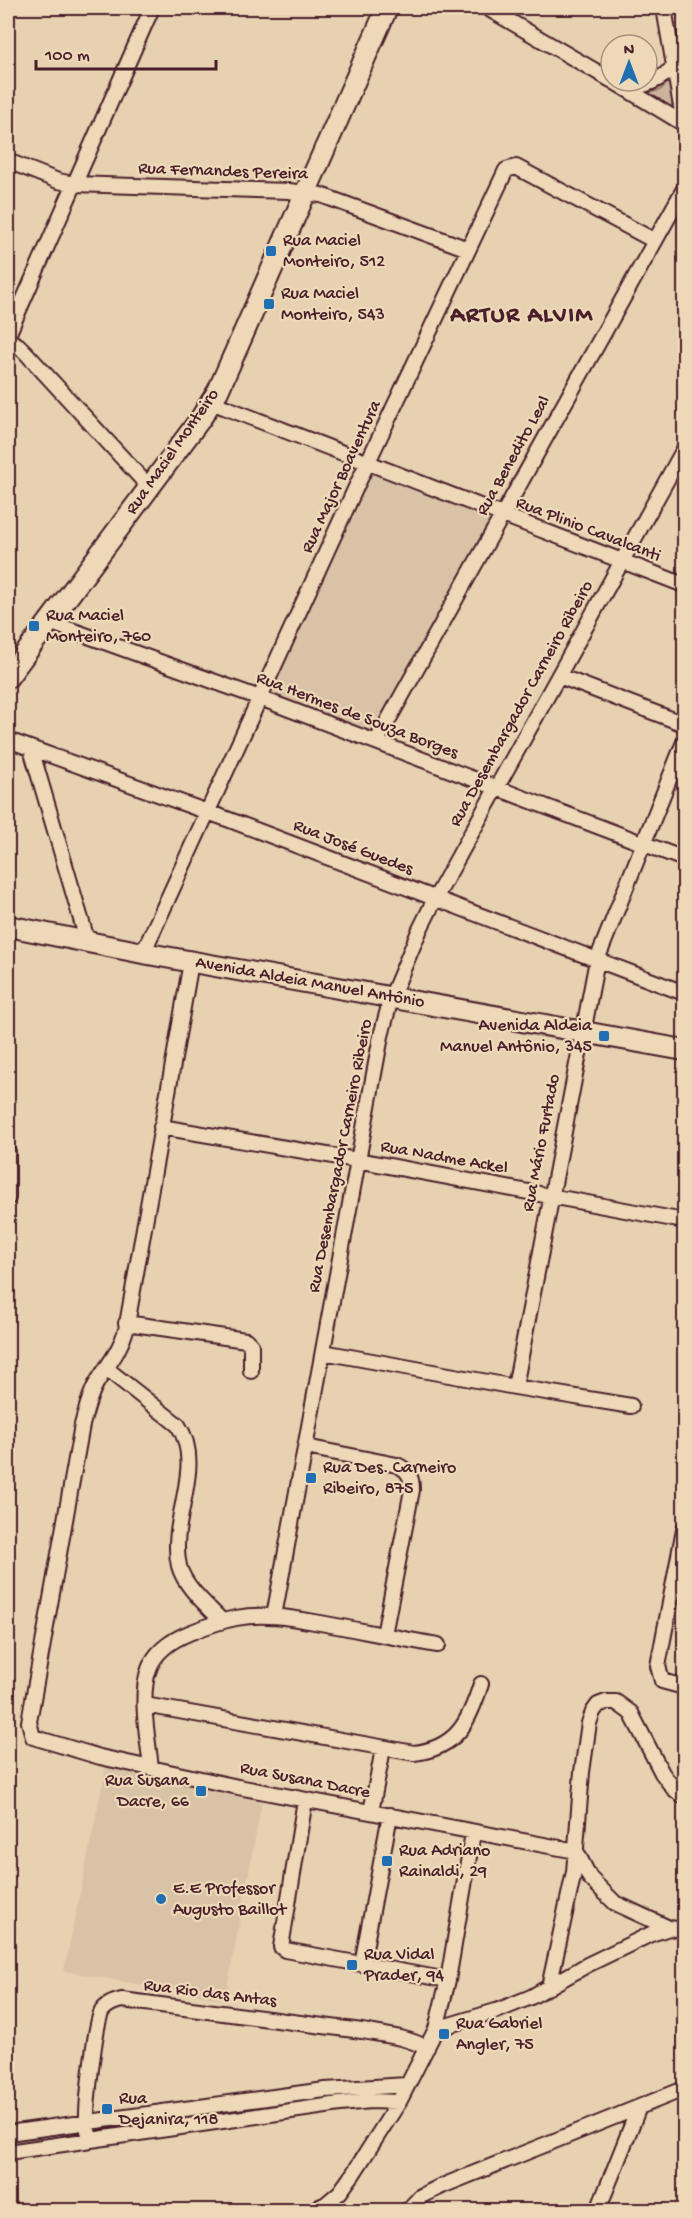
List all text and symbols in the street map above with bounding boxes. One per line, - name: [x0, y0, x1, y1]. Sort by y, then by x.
- scale bar: [36, 33, 216, 71]
- north arrow: [599, 33, 659, 93]
- text: N: [624, 42, 635, 61]
- text: 100 m: [44, 46, 90, 67]
- street label: Rua Fernandes Pereira: [138, 159, 309, 185]
- place label: Rua Maciel Monteiro, 512: [283, 231, 385, 273]
- marker: Rua Maciel Monteiro, 512: [264, 244, 278, 258]
- place label: Rua Maciel Monteiro, 543: [281, 284, 385, 326]
- marker: Rua Maciel Monteiro, 543: [262, 297, 276, 311]
- district label: ARTUR ALVIM: [449, 302, 594, 331]
- street label: Rua Maciel Monteiro: [122, 385, 224, 519]
- street label: Rua Benedito Leal: [472, 392, 556, 520]
- street label: Rua Major Boaventura: [297, 396, 387, 557]
- street label: Rua Plinio Cavalcanti: [513, 493, 664, 567]
- street label: Rua Desembargador Carneiro Ribeiro: [445, 577, 599, 831]
- place label: Rua Maciel Monteiro, 760: [46, 606, 151, 648]
- marker: Rua Maciel Monteiro, 760: [27, 619, 41, 633]
- street label: Rua Hermes de Souza Borges: [253, 668, 462, 765]
- street label: Rua José Guedes: [290, 815, 417, 881]
- street label: Avenida Aldeia Manuel Antônio: [194, 952, 426, 1014]
- place label: Avenida Aldeia Manuel Antônio, 345: [440, 1016, 593, 1058]
- street label: Rua Desembargador Carneiro Ribeiro: [304, 1018, 378, 1294]
- marker: Avenida Aldeia Manuel Antônio, 345: [597, 1029, 611, 1043]
- street label: Rua Mário Furtado: [518, 1072, 566, 1214]
- street label: Rua Nadme Ackel: [379, 1136, 509, 1180]
- place label: Rua Des. Carneiro Ribeiro, 875: [323, 1458, 456, 1500]
- marker: Rua Des. Carneiro Ribeiro, 875: [304, 1471, 318, 1485]
- street label: Rua Susana Dacre: [238, 1758, 372, 1804]
- place label: Rua Susana Dacre, 66: [105, 1771, 190, 1813]
- marker: Rua Susana Dacre, 66: [194, 1784, 208, 1798]
- place label: Rua Adriano Rainaldi, 29: [399, 1841, 490, 1883]
- marker: Rua Adriano Rainaldi, 29: [380, 1854, 394, 1868]
- place label: E.E Professor Augusto Baillot: [173, 1879, 288, 1921]
- marker: E.E Professor Augusto Baillot: [154, 1892, 168, 1906]
- place label: Rua Vidal Prader, 94: [363, 1945, 444, 1987]
- marker: Rua Vidal Prader, 94: [345, 1958, 359, 1972]
- street label: Rua Rio das Antas: [142, 1975, 279, 2013]
- place label: Rua Gabriel Angler, 75: [456, 2014, 543, 2056]
- marker: Rua Gabriel Angler, 75: [437, 2027, 451, 2041]
- place label: Rua Dejanira, 118: [118, 2089, 219, 2131]
- marker: Rua Dejanira, 118: [100, 2102, 114, 2116]

